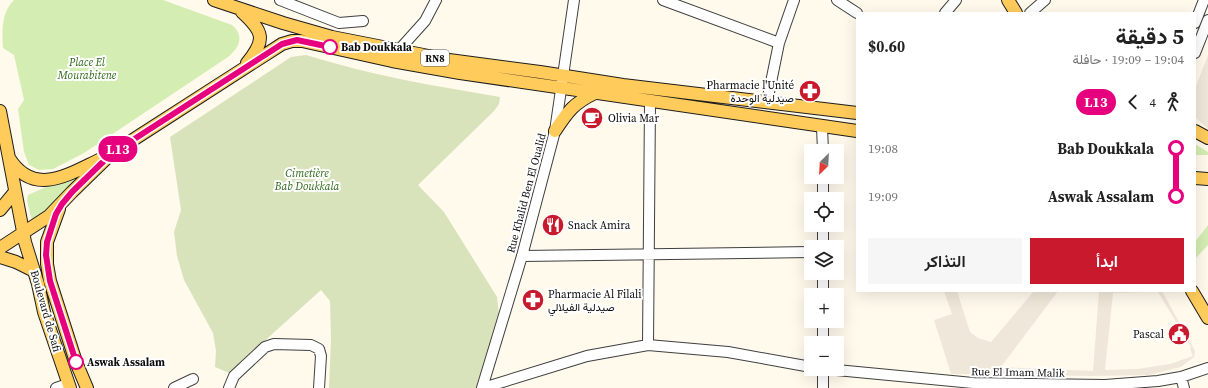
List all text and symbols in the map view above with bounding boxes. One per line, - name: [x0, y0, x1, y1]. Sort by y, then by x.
- text: 5 دقيقة: [1115, 21, 1184, 51]
- text: $0.60: [868, 36, 905, 57]
- marker: Bab Doukkala: [322, 39, 338, 55]
- place label: Bab Doukkala: [341, 40, 412, 55]
- road number: RN8: [421, 50, 449, 66]
- text: 19:04 – 19:09 · حافلة: [1073, 51, 1184, 68]
- park label: Place El Mourabitene: [57, 55, 117, 83]
- place label: Pharmacie l'Unité صيدلية الوحدة: [707, 78, 794, 106]
- pharmacy icon: Pharmacie l'Unité صيدلية الوحدة: [797, 78, 823, 104]
- icon: back: [1122, 91, 1144, 113]
- icon: walk: [1162, 91, 1184, 113]
- text: L13: [1084, 92, 1108, 112]
- text: 4: [1150, 94, 1156, 111]
- cafe icon: Olivia Mar: [579, 105, 605, 131]
- place label: Olivia Mar: [608, 111, 659, 126]
- street label: Rue Khalid Ben El Oualid: [503, 131, 550, 255]
- line badge: L13: [95, 136, 141, 162]
- text: Bab Doukkala: [1057, 138, 1154, 159]
- text: L13: [106, 139, 130, 159]
- text: 19:08: [868, 140, 898, 157]
- north arrow: [804, 144, 844, 184]
- map controls: [804, 144, 844, 376]
- park label: Cimetière Bab Doukkala: [274, 166, 340, 194]
- text: Aswak Assalam: [1048, 186, 1154, 207]
- text: 19:09: [868, 188, 898, 205]
- button: locate: [804, 192, 844, 232]
- restaurant icon: Snack Amira: [540, 212, 566, 238]
- place label: Snack Amira: [568, 218, 631, 233]
- button: التذاكر: [868, 238, 1022, 284]
- button: ابدأ: [1030, 238, 1184, 284]
- button: layers: [804, 240, 844, 280]
- street label: Boulevard de Safi: [27, 268, 64, 354]
- pharmacy icon: Pharmacie Al Filali صيدلية الفيلالي: [520, 287, 546, 313]
- place label: Pharmacie Al Filali صيدلية الفيلالي: [548, 287, 642, 317]
- button: +: [804, 288, 844, 328]
- public building icon: Pascal: [1166, 321, 1192, 347]
- place label: Pascal: [1133, 327, 1164, 342]
- button: −: [804, 336, 844, 376]
- marker: Aswak Assalam: [68, 354, 84, 370]
- place label: Aswak Assalam: [87, 355, 165, 370]
- street label: Rue El Imam Malik: [971, 364, 1066, 381]

